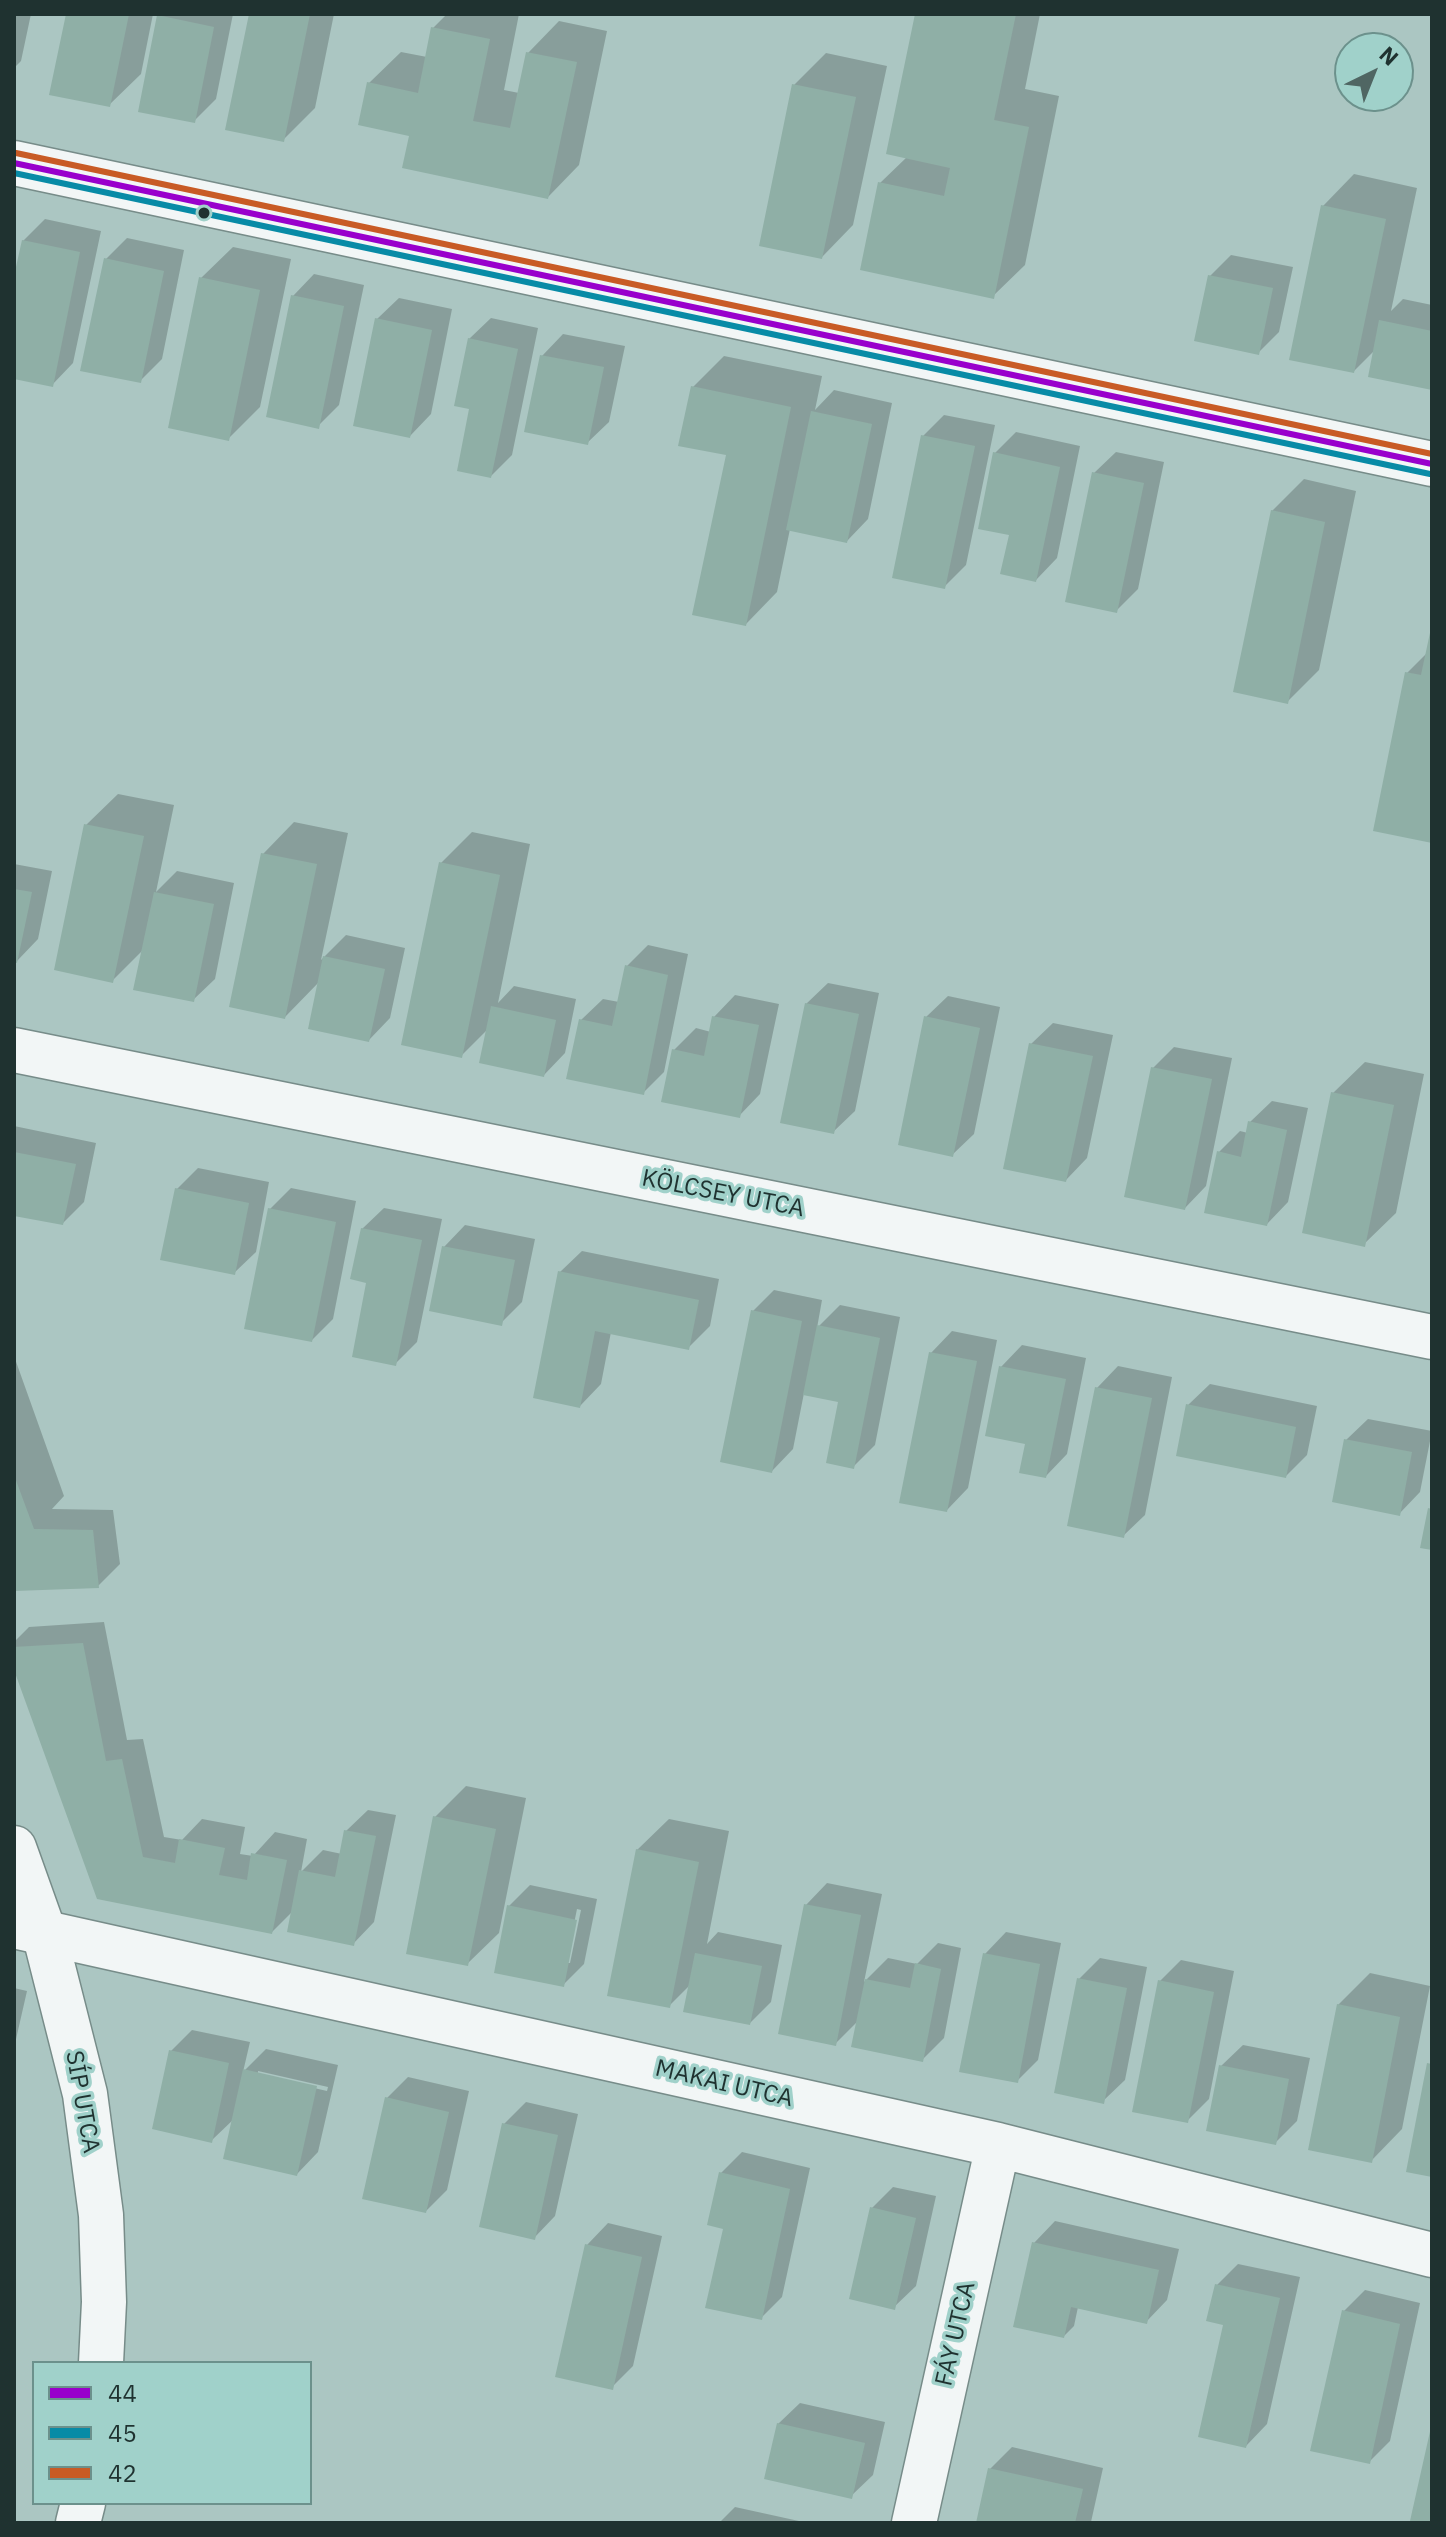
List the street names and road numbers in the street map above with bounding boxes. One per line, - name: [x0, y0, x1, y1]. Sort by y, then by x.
- street label: KÖLCSEY UTCA: [639, 1164, 807, 1224]
- street label: SÍP UTCA: [59, 2049, 105, 2155]
- street label: MAKAI UTCA: [652, 2054, 796, 2114]
- street label: FÁY UTCA: [930, 2279, 982, 2389]

